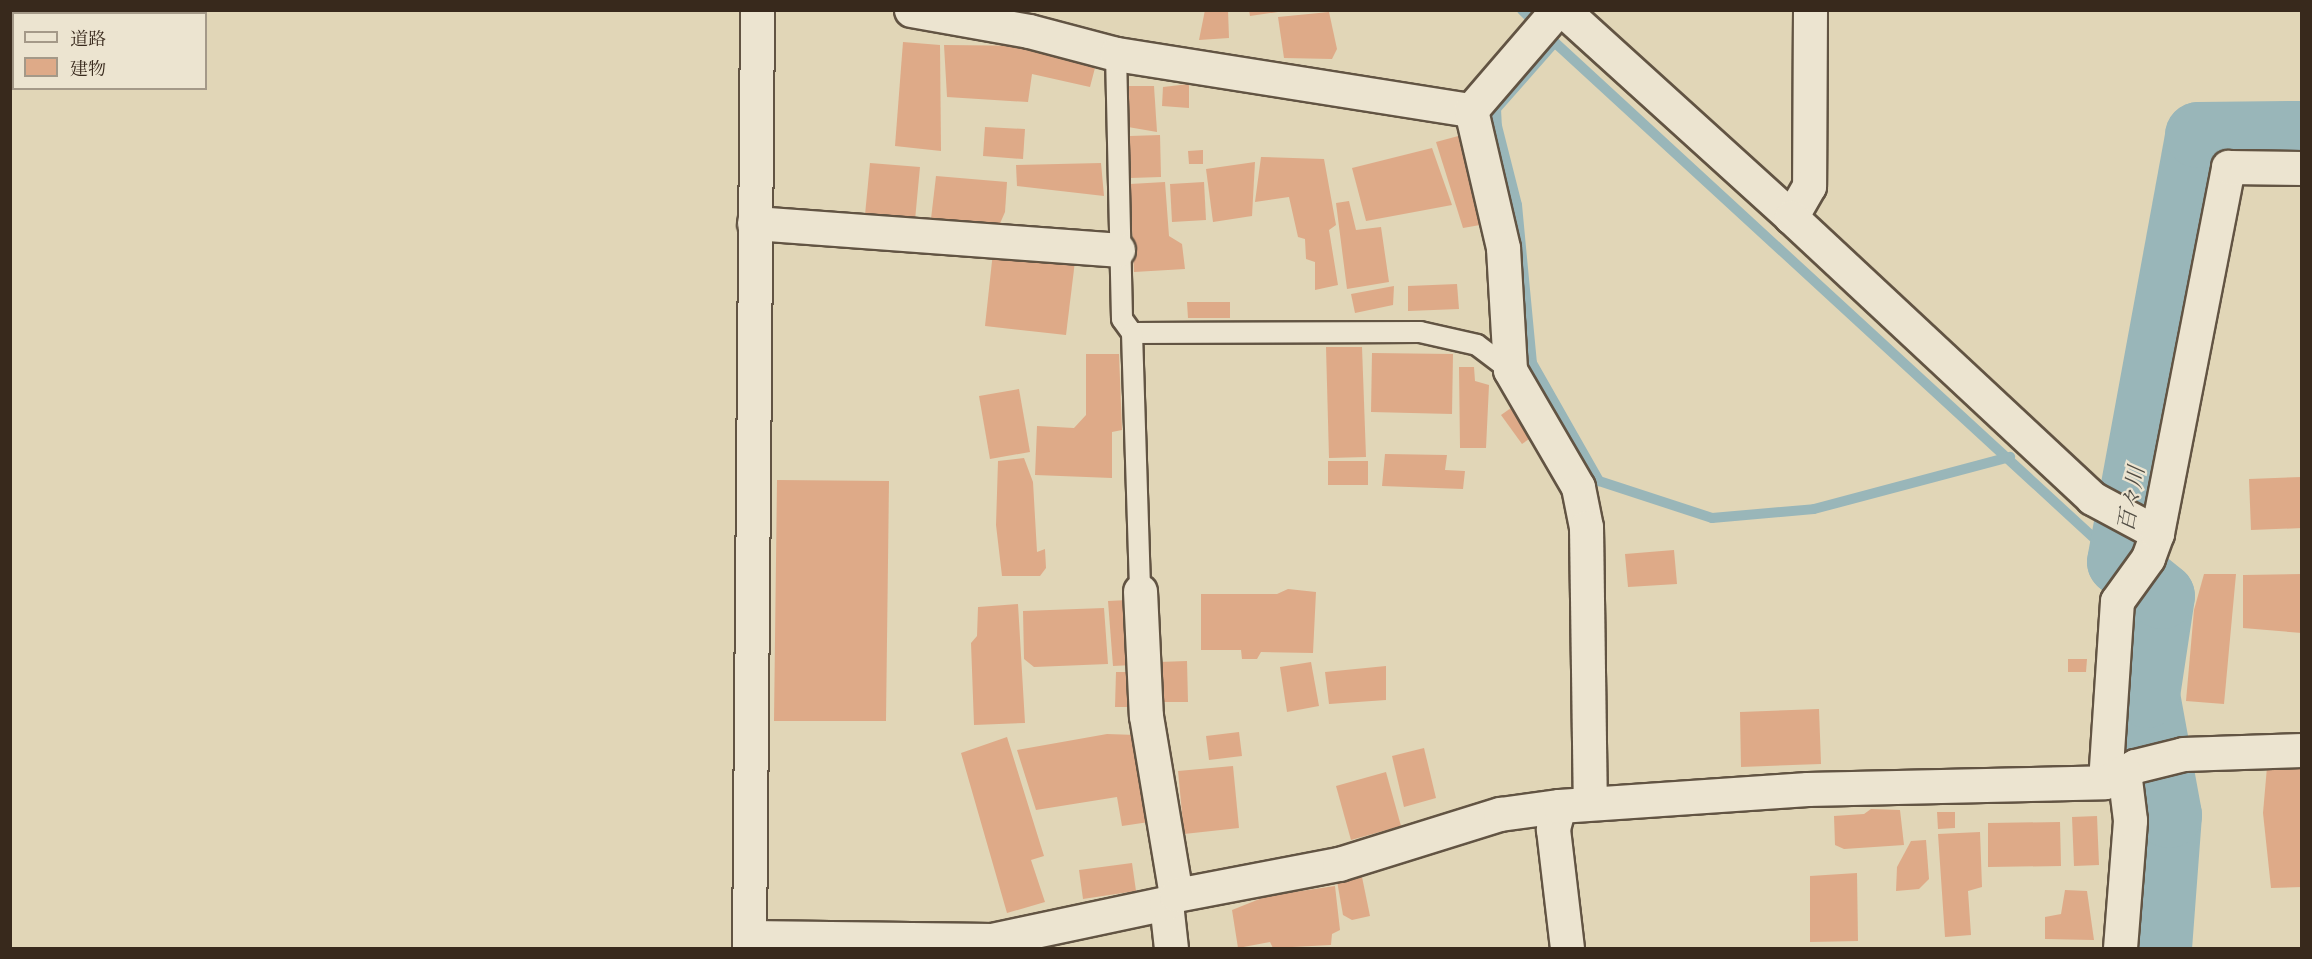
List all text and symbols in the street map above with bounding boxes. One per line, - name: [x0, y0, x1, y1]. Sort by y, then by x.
- legend: [12, 12, 207, 90]
- text: 道路: [70, 28, 106, 50]
- text: 建物: [70, 58, 106, 80]
- water label: 百々川: [2112, 464, 2150, 534]

